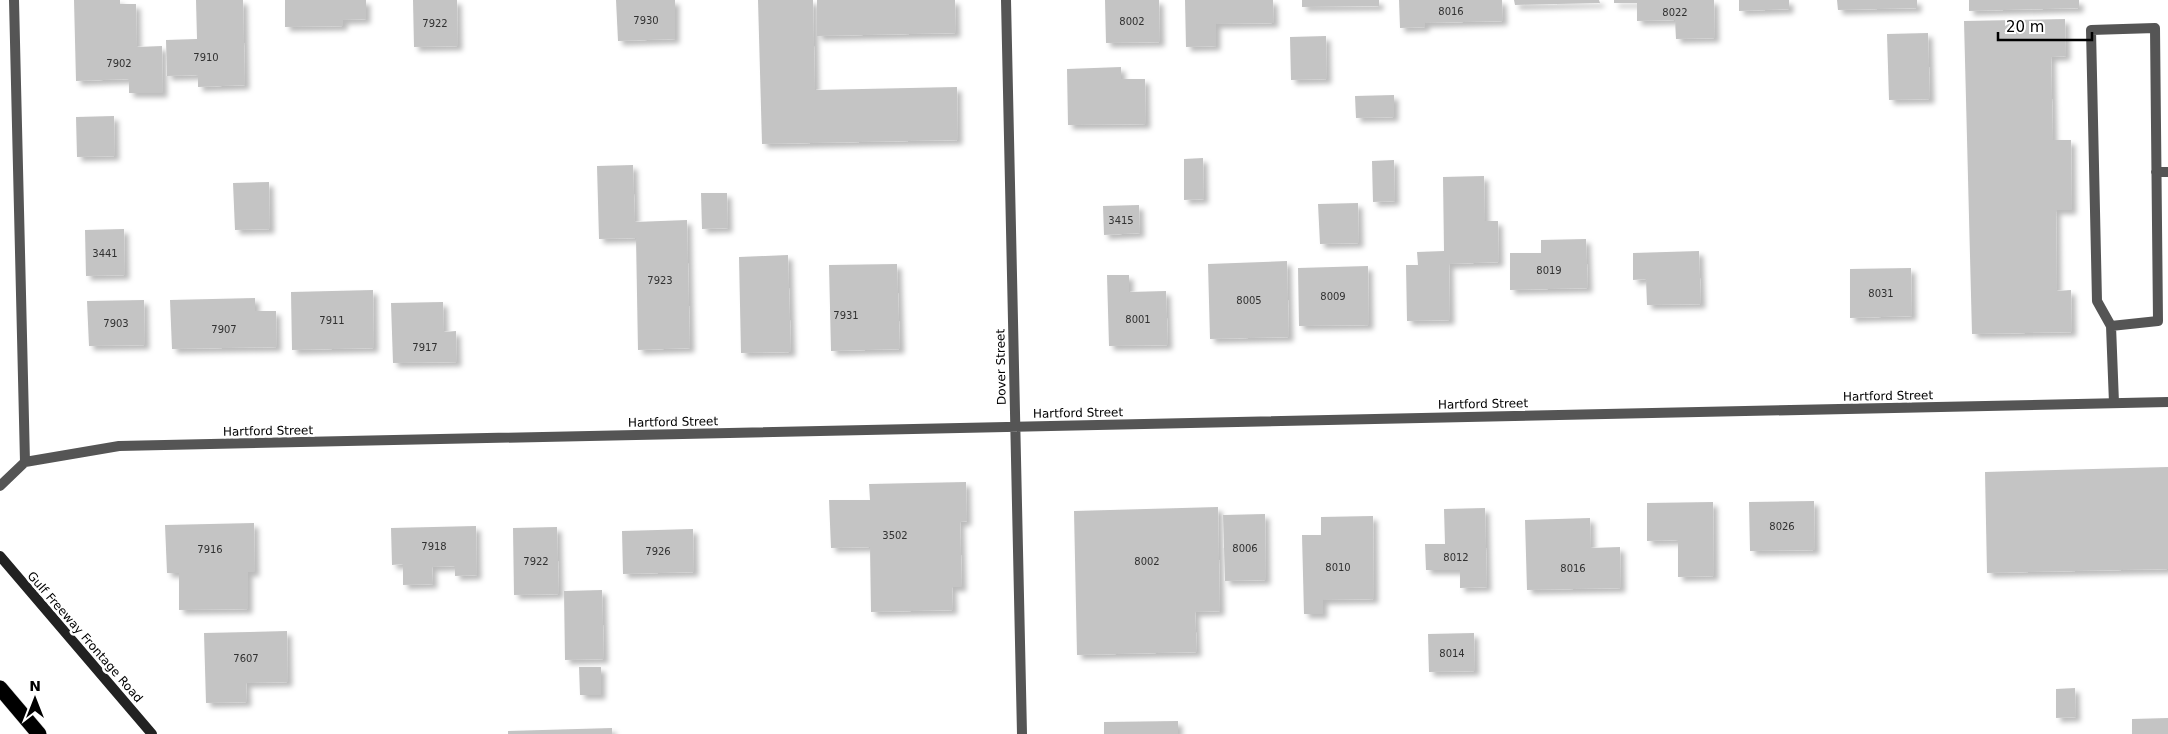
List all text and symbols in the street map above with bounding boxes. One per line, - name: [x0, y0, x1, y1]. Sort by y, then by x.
- house number: 8016: [1438, 6, 1464, 17]
- house number: 8022: [1662, 7, 1688, 18]
- scale bar: [1998, 10, 2092, 42]
- house number: 7930: [633, 15, 659, 26]
- house number: 8002: [1119, 16, 1145, 27]
- house number: 7922: [422, 18, 448, 29]
- text: 20 m: [2006, 18, 2044, 36]
- house number: 7910: [193, 52, 219, 63]
- house number: 7902: [106, 58, 132, 69]
- house number: 3415: [1108, 215, 1134, 226]
- house number: 3441: [92, 248, 118, 259]
- house number: 8019: [1536, 265, 1562, 276]
- house number: 7923: [647, 275, 673, 286]
- house number: 8031: [1868, 288, 1894, 299]
- house number: 8009: [1320, 291, 1346, 302]
- house number: 8005: [1236, 295, 1262, 306]
- house number: 7931: [833, 310, 859, 321]
- house number: 8001: [1125, 314, 1151, 325]
- house number: 7911: [319, 315, 345, 326]
- house number: 7903: [103, 318, 129, 329]
- house number: 7907: [211, 324, 237, 335]
- street label: Dover Street: [993, 328, 1009, 405]
- house number: 7917: [412, 342, 438, 353]
- street label: Hartford Street: [1843, 388, 1934, 404]
- street label: Hartford Street: [1438, 396, 1529, 412]
- street label: Hartford Street: [1033, 405, 1124, 421]
- street label: Hartford Street: [628, 414, 719, 430]
- street label: Hartford Street: [223, 423, 314, 439]
- house number: 8026: [1769, 521, 1795, 532]
- house number: 3502: [882, 530, 908, 541]
- house number: 7918: [421, 541, 447, 552]
- house number: 8006: [1232, 543, 1258, 554]
- house number: 7916: [197, 544, 223, 555]
- house number: 7926: [645, 546, 671, 557]
- house number: 8012: [1443, 552, 1469, 563]
- house number: 7922: [523, 556, 549, 567]
- house number: 8002: [1134, 556, 1160, 567]
- house number: 8010: [1325, 562, 1351, 573]
- house number: 8016: [1560, 563, 1586, 574]
- street label: Gulf Freeway Frontage Road: [24, 569, 146, 705]
- house number: 8014: [1439, 648, 1465, 659]
- house number: 7607: [233, 653, 259, 664]
- north arrow: [10, 674, 60, 724]
- text: N: [29, 678, 41, 694]

